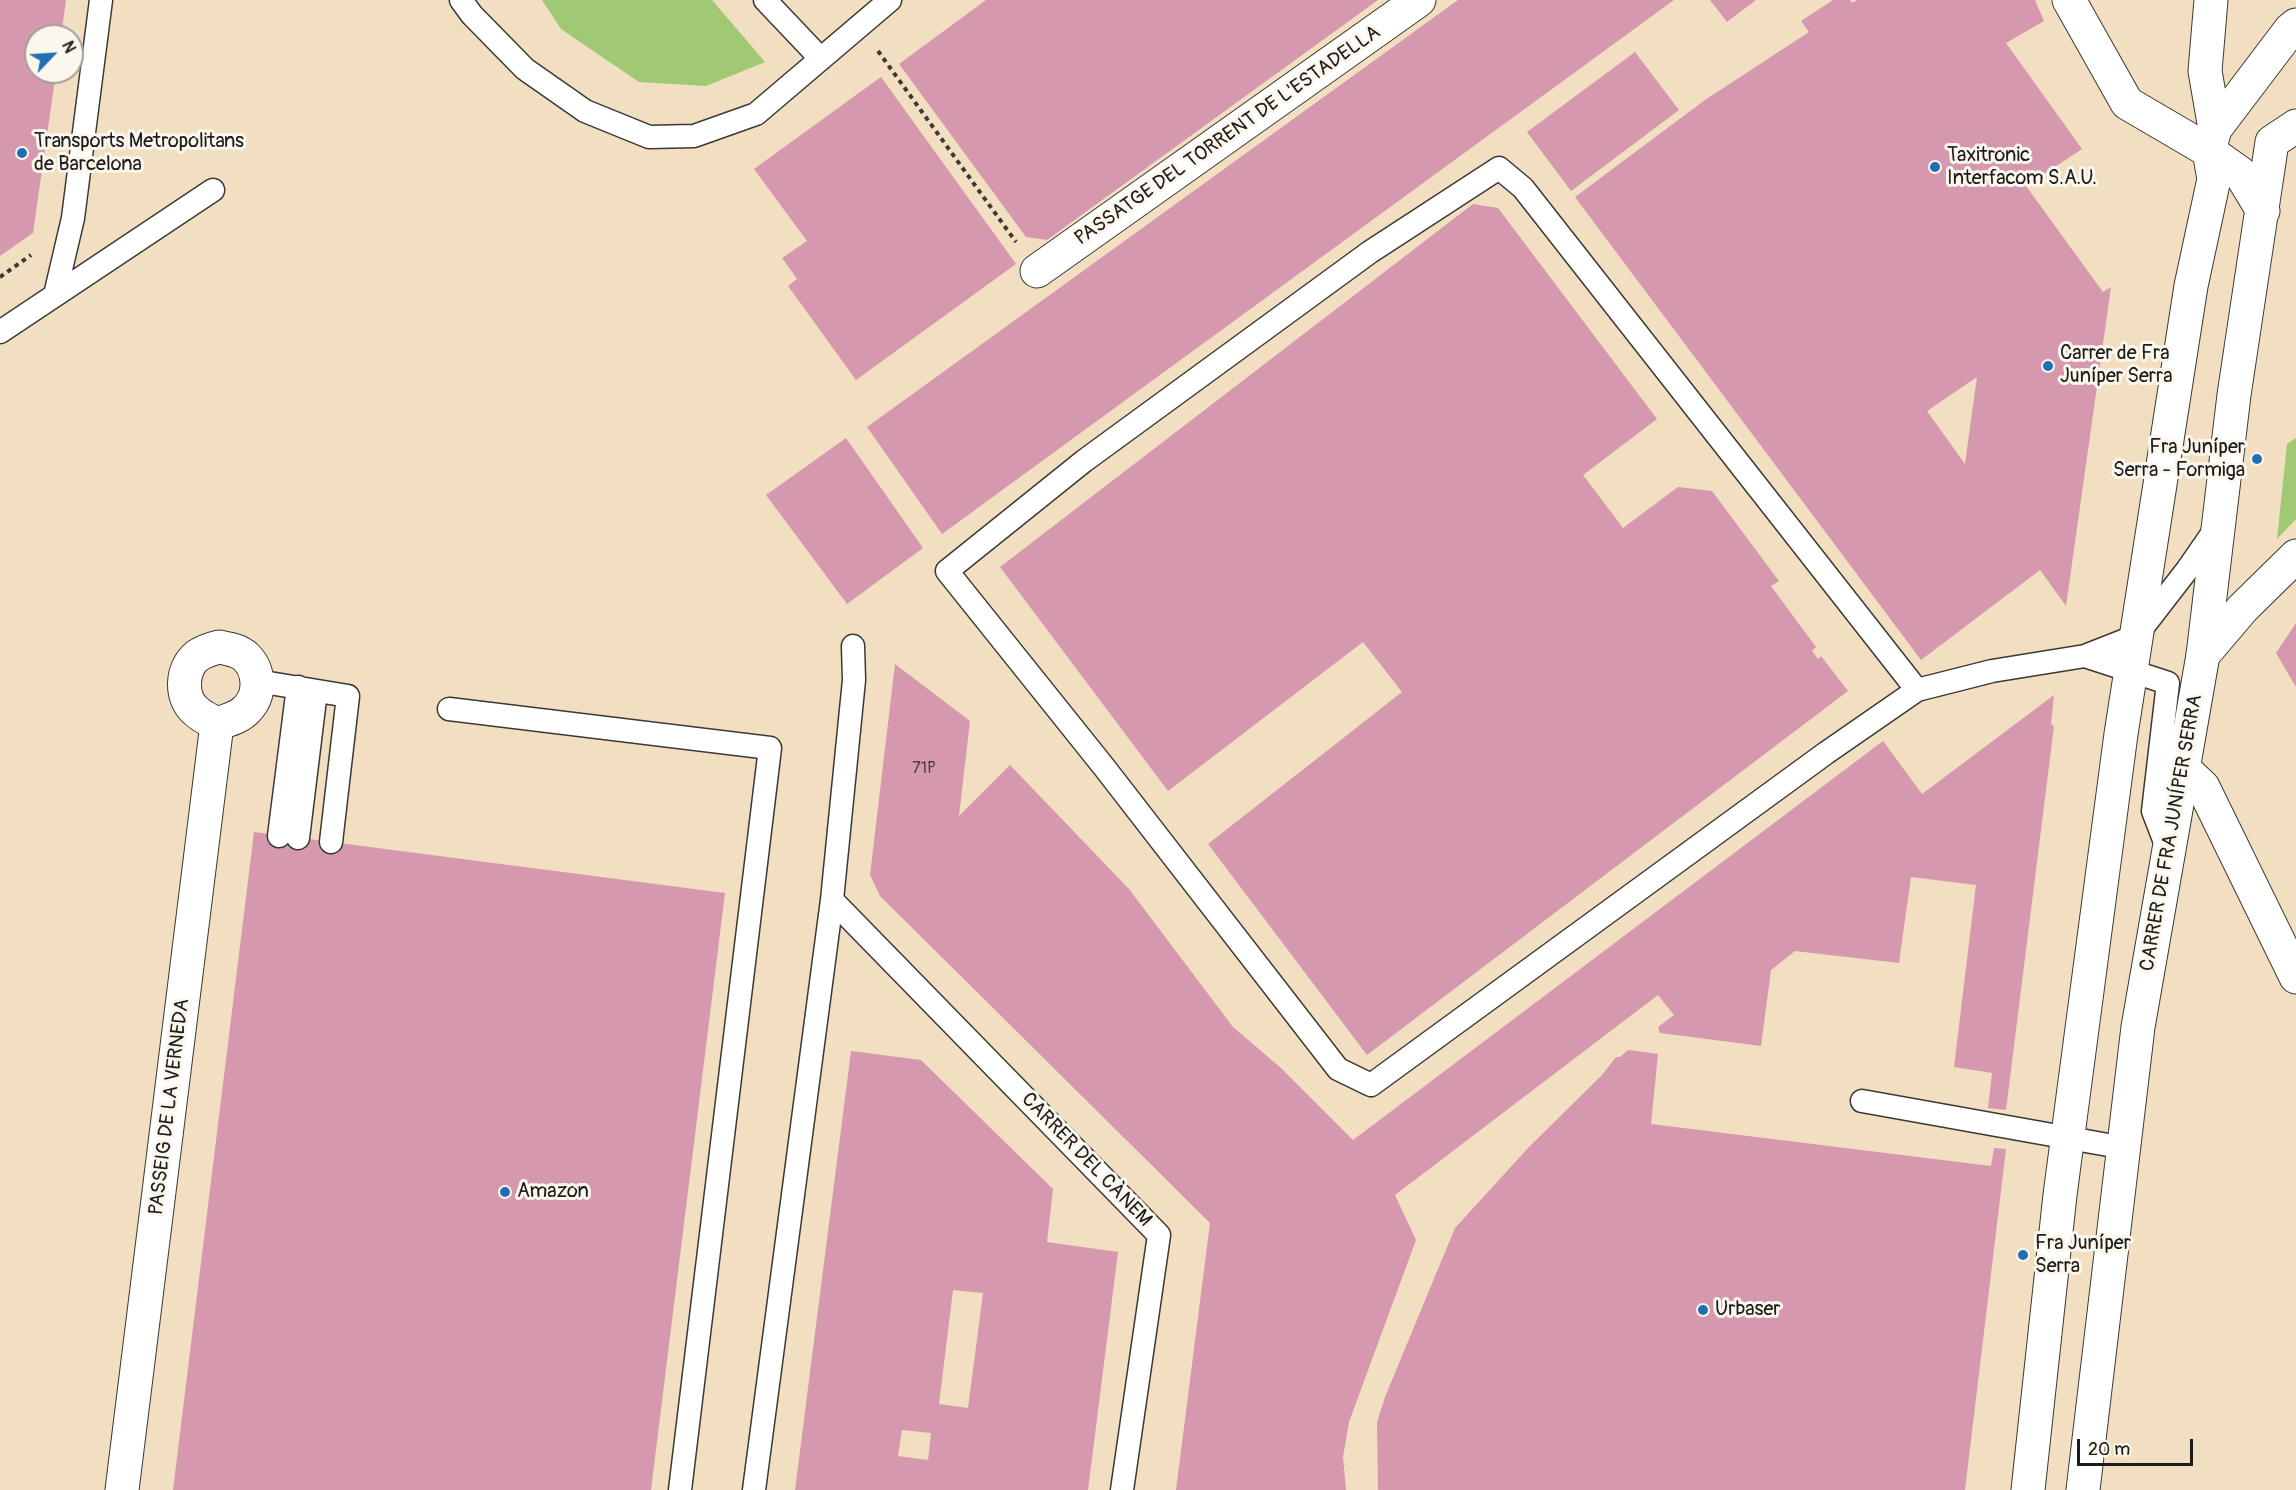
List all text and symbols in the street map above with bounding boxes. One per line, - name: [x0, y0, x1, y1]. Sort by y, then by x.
- street label: PASSATGE DEL TORRENT DE L'ESTADELLA: [1071, 21, 1385, 251]
- north arrow: [24, 24, 84, 84]
- text: N: [57, 38, 80, 56]
- place label: Transports Metropolitans de Barcelona: [34, 130, 244, 177]
- place label: Taxitronic Interfacom S.A.U.: [1947, 144, 2097, 191]
- marker: Transports Metropolitans de Barcelona: [15, 146, 29, 160]
- marker: Taxitronic Interfacom S.A.U.: [1928, 160, 1942, 174]
- place label: Carrer de Fra Juníper Serra: [2060, 342, 2172, 389]
- marker: Carrer de Fra Juníper Serra: [2041, 359, 2055, 373]
- place label: Fra Juníper Serra - Formiga: [2113, 436, 2245, 483]
- marker: Fra Juníper Serra - Formiga: [2250, 452, 2264, 466]
- street label: CARRER DE FRA JUNÍPER SERRA: [2136, 693, 2208, 973]
- house number: 71P: [912, 759, 936, 779]
- street label: PASSEIG DE LA VERNEDA: [145, 997, 195, 1217]
- street label: CARRER DEL CÀNEM: [1016, 1088, 1156, 1232]
- place label: Amazon: [517, 1180, 589, 1204]
- marker: Amazon: [498, 1185, 512, 1199]
- place label: Fra Juníper Serra: [2035, 1232, 2131, 1279]
- marker: Fra Juníper Serra: [2016, 1248, 2030, 1262]
- place label: Urbaser: [1715, 1298, 1780, 1322]
- marker: Urbaser: [1696, 1303, 1710, 1317]
- scale bar: [2080, 1427, 2196, 1465]
- text: 20 m: [2088, 1438, 2130, 1461]

